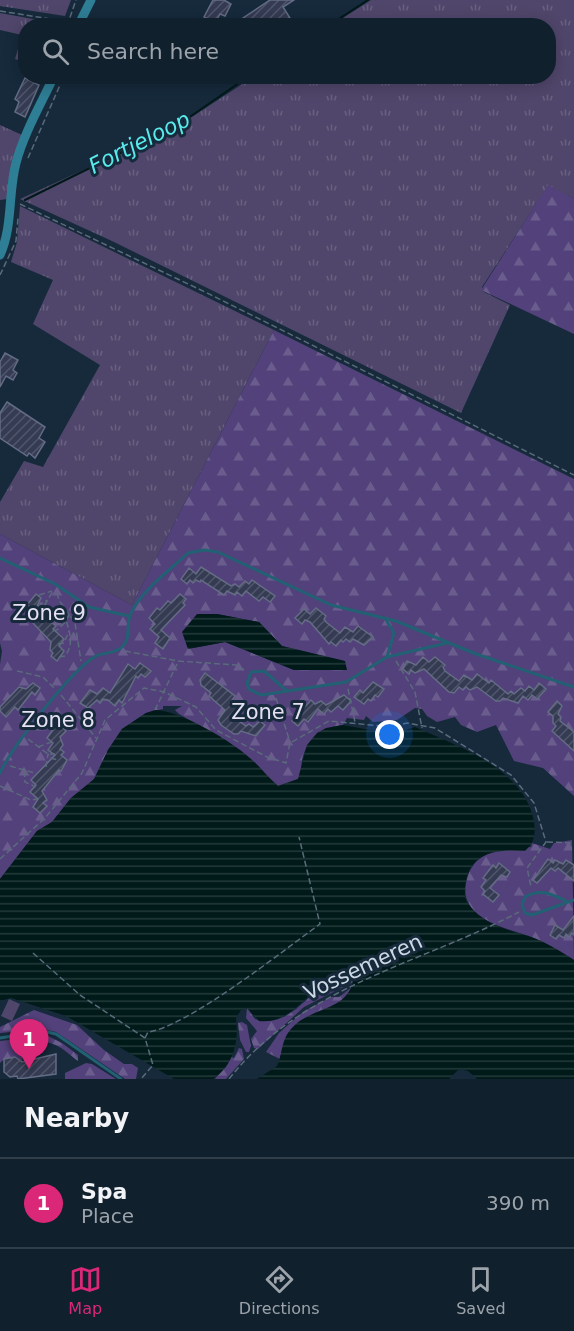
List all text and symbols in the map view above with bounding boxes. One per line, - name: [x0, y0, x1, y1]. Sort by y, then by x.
- search box: [18, 18, 556, 84]
- icon: search: [39, 35, 72, 68]
- text: Search here: [87, 39, 219, 64]
- water label: Fortjeloop: [84, 106, 194, 179]
- park label: Zone 9: [12, 601, 86, 625]
- park label: Zone 7: [231, 700, 305, 724]
- park label: Zone 8: [21, 708, 95, 732]
- your location: [375, 720, 404, 749]
- street label: Vossemeren: [300, 929, 426, 1005]
- pin: 1: [9, 1020, 48, 1069]
- text: Nearby: [24, 1103, 129, 1133]
- text: Spa: [81, 1179, 127, 1204]
- text: 1: [37, 1191, 50, 1215]
- text: 390 m: [486, 1191, 550, 1215]
- text: Place: [81, 1204, 134, 1228]
- tab: Map: [68, 1263, 102, 1318]
- tab: Directions: [239, 1263, 319, 1318]
- tab: Saved: [456, 1263, 506, 1318]

